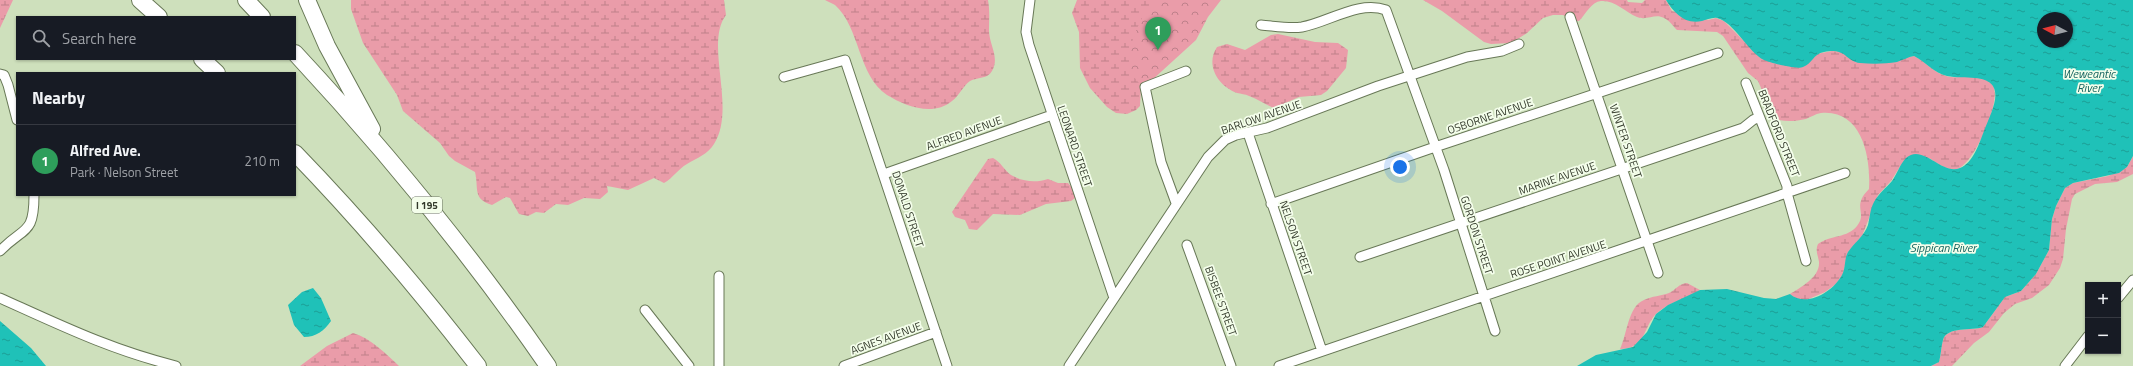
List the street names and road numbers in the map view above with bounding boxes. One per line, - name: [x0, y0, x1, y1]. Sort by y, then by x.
- street label: BRADFORD STREET: [1754, 87, 1804, 179]
- street label: OSBORNE AVENUE: [1445, 94, 1535, 138]
- street label: BARLOW AVENUE: [1219, 96, 1303, 138]
- street label: WINTER STREET: [1606, 102, 1646, 180]
- street label: LEONARD STREET: [1054, 103, 1097, 189]
- street label: ALFRED AVENUE: [924, 112, 1004, 154]
- street label: MARINE AVENUE: [1516, 157, 1598, 199]
- street label: DONALD STREET: [888, 169, 928, 250]
- street label: GORDON STREET: [1457, 194, 1497, 276]
- road number: I 195: [412, 197, 442, 213]
- street label: NELSON STREET: [1276, 198, 1316, 278]
- street label: ROSE POINT AVENUE: [1508, 236, 1608, 282]
- street label: BISBEE STREET: [1201, 264, 1241, 338]
- street label: AGNES AVENUE: [848, 318, 924, 358]

